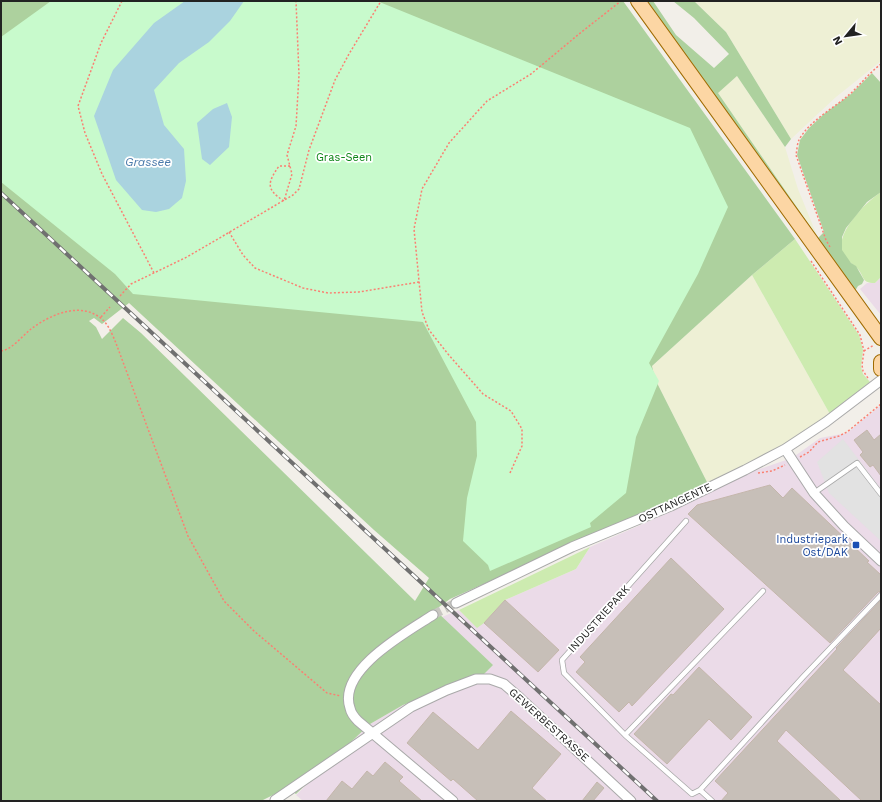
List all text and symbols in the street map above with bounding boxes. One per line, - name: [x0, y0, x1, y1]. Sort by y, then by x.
- north arrow: [826, 16, 866, 56]
- text: N: [830, 34, 845, 47]
- park label: Gras-Seen: [316, 151, 372, 164]
- water label: Grassee: [125, 155, 171, 169]
- street label: OSTTANGENTE: [636, 480, 714, 526]
- place label: Industriepark Ost/DAK: [776, 533, 848, 559]
- marker: Industriepark Ost/DAK: [851, 540, 861, 550]
- street label: INDUSTRIEPARK: [565, 583, 633, 655]
- street label: GEWERBESTRASSE: [506, 686, 592, 764]

